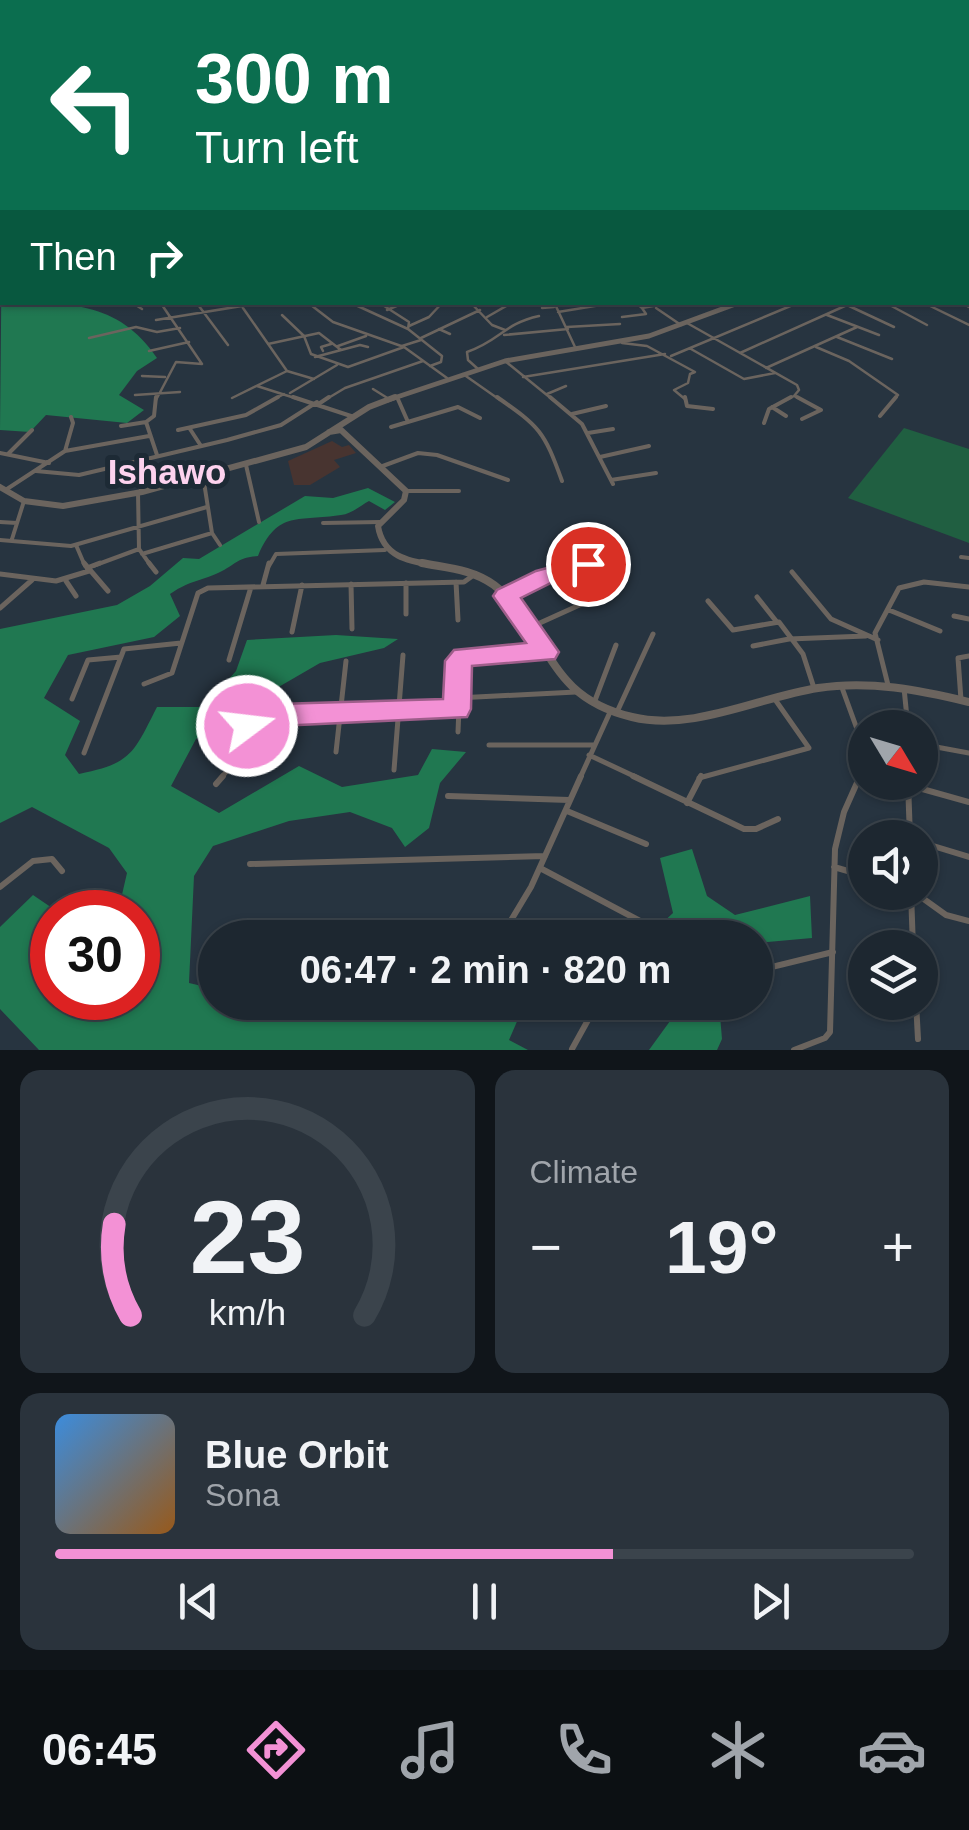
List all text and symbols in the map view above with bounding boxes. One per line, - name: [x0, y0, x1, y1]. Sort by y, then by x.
- icon: left: [30, 40, 160, 170]
- text: 300 m: [195, 40, 393, 118]
- text: Turn left: [195, 122, 358, 173]
- icon: right: [137, 230, 192, 285]
- text: Then: [30, 236, 117, 278]
- district label: Ishawo: [108, 452, 226, 491]
- pin: [546, 522, 631, 607]
- icon: arrive: [561, 537, 616, 592]
- position arrow: [195, 674, 299, 778]
- north arrow: [848, 710, 938, 800]
- map controls: [848, 710, 938, 1020]
- button: sound: [848, 820, 938, 910]
- speed limit sign: 30: [30, 890, 160, 1020]
- button: layers: [848, 930, 938, 1020]
- text: 06:47 · 2 min · 820 m: [300, 949, 671, 991]
- text: Climate: [530, 1154, 638, 1190]
- text: 23: [189, 1179, 305, 1295]
- text: 19°: [665, 1205, 778, 1289]
- text: −: [530, 1216, 562, 1278]
- text: +: [882, 1216, 914, 1278]
- text: km/h: [209, 1293, 286, 1333]
- text: Blue Orbit: [205, 1434, 389, 1476]
- text: Sona: [205, 1477, 280, 1513]
- icon: previous: [171, 1574, 226, 1629]
- icon: pause: [457, 1574, 512, 1629]
- icon: next: [743, 1574, 798, 1629]
- icon: directions: [241, 1715, 311, 1785]
- icon: music: [395, 1715, 465, 1785]
- icon: phone: [549, 1715, 619, 1785]
- icon: climate: [703, 1715, 773, 1785]
- icon: car: [857, 1715, 927, 1785]
- text: 06:45: [42, 1724, 157, 1775]

